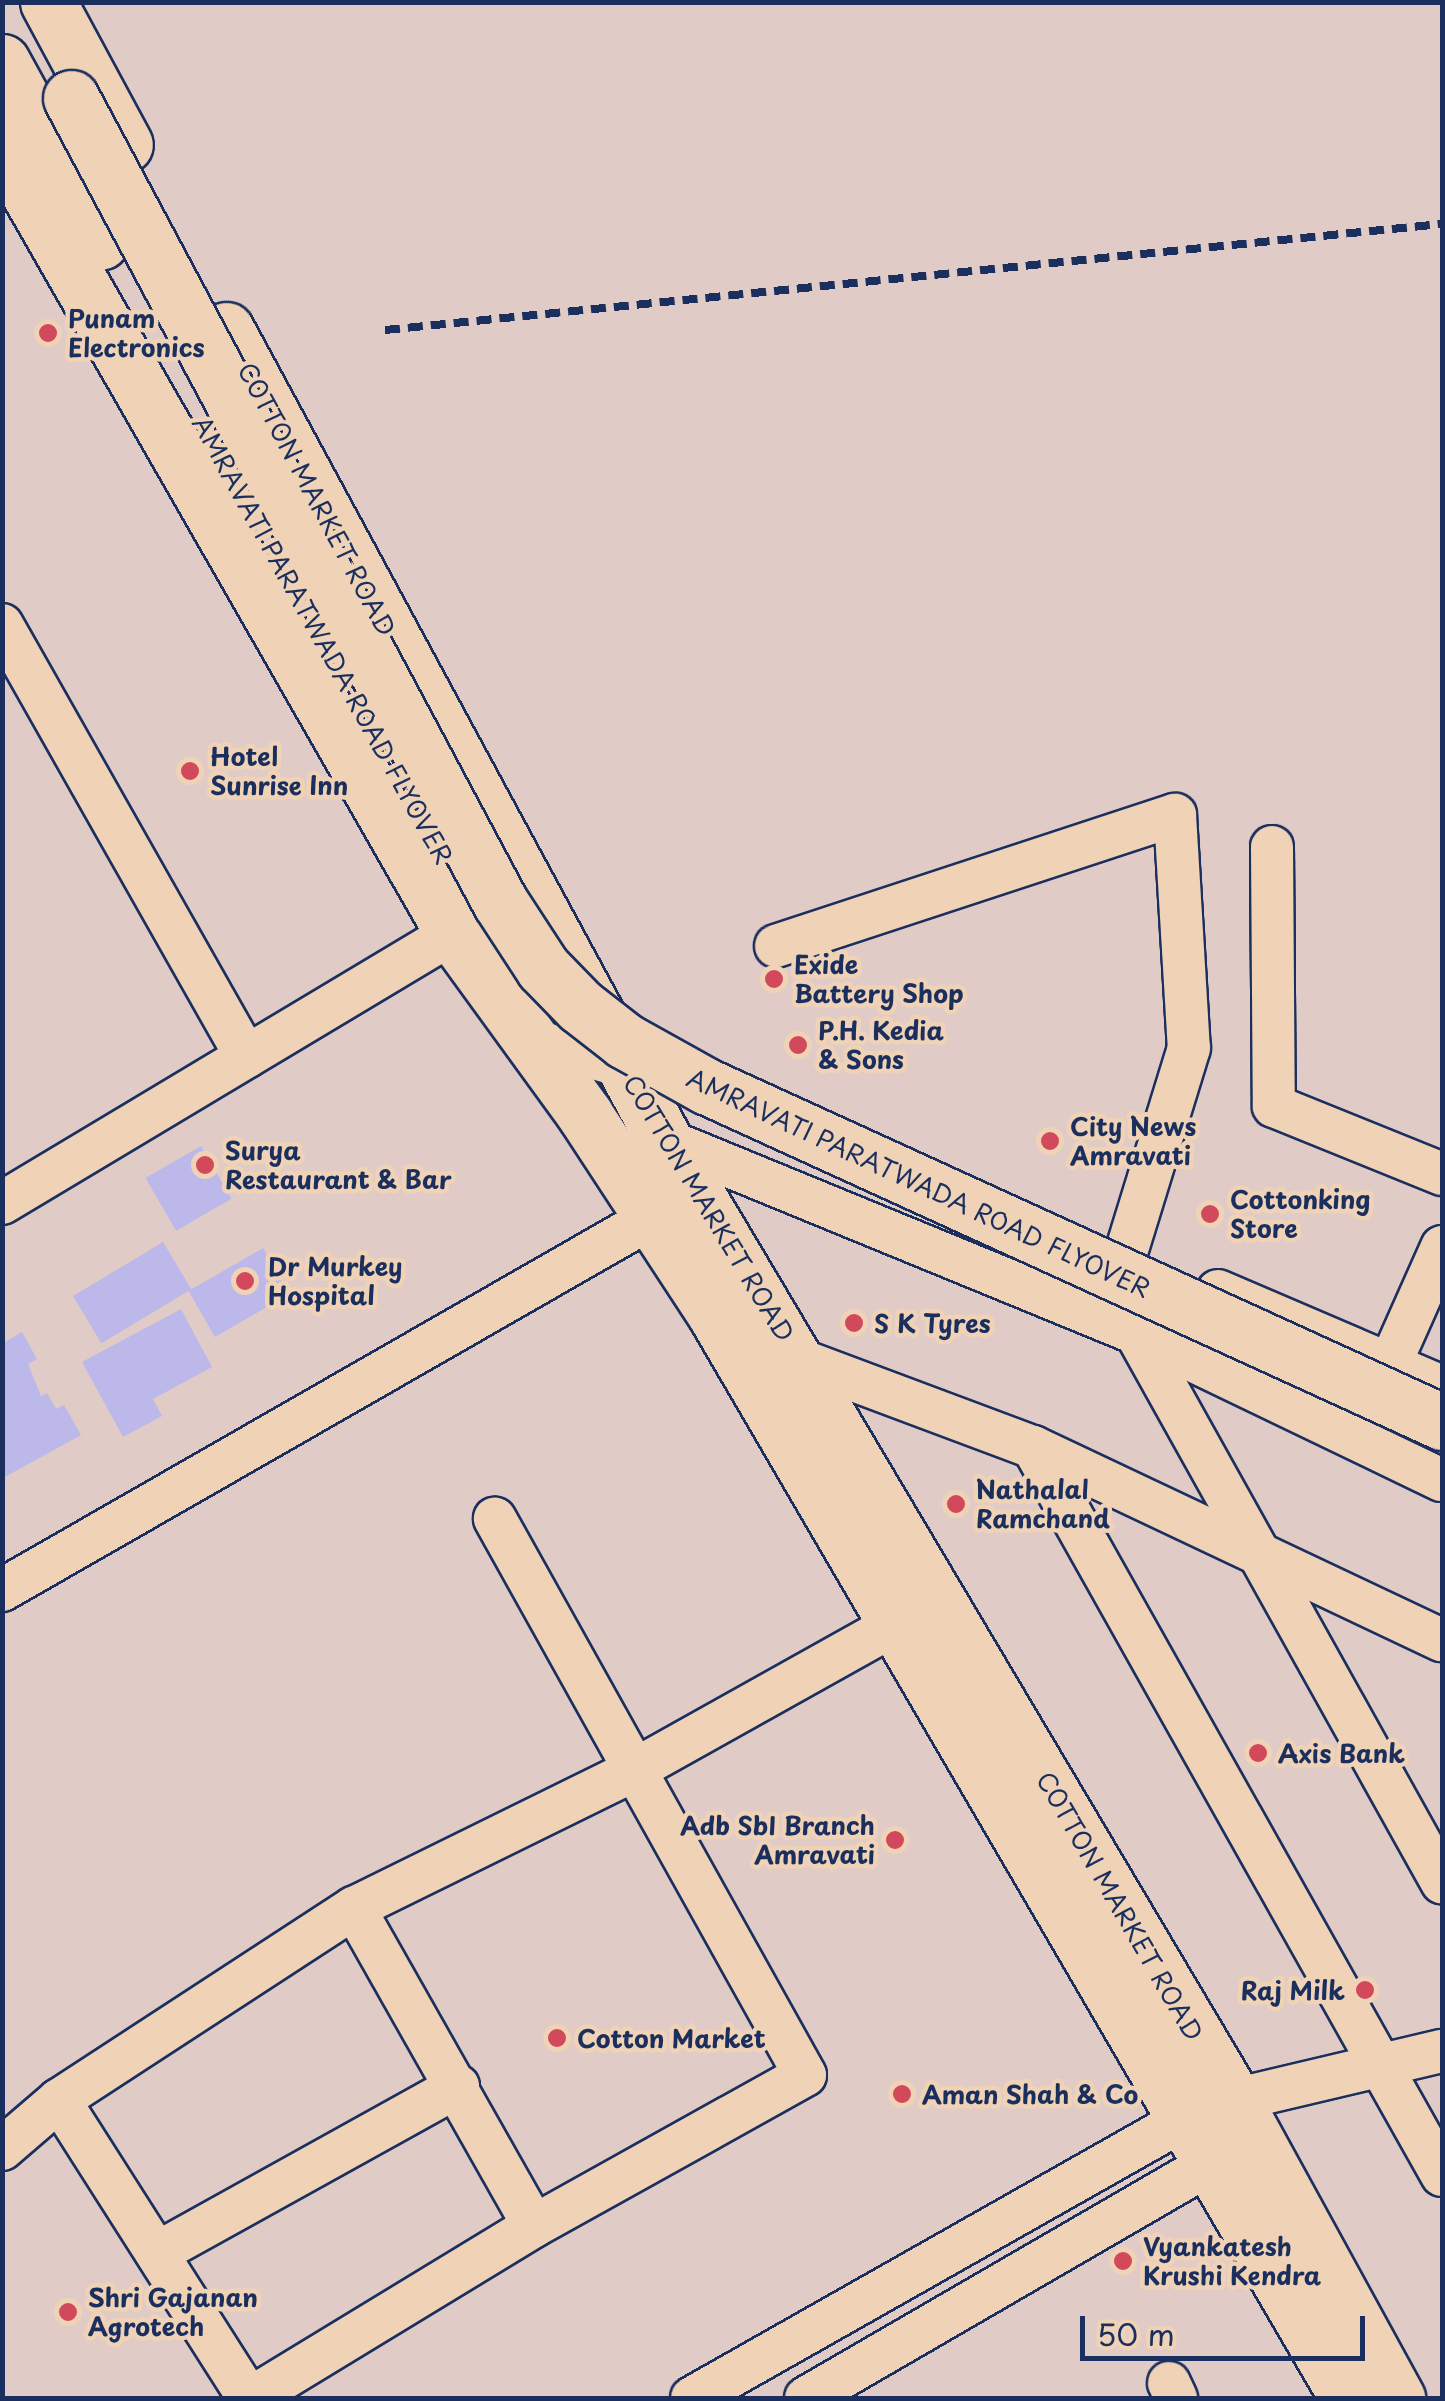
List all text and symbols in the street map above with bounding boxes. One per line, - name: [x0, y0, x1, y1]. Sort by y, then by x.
- place label: Punam Electronics: [68, 304, 205, 363]
- marker: Punam Electronics: [37, 322, 59, 344]
- street label: COTTON MARKET ROAD: [231, 355, 403, 643]
- street label: AMRAVATI PARATWADA ROAD FLYOVER: [186, 409, 460, 871]
- place label: Hotel Sunrise Inn: [210, 742, 350, 801]
- marker: Hotel Sunrise Inn: [179, 760, 201, 782]
- place label: Exide Battery Shop: [794, 950, 964, 1009]
- marker: Exide Battery Shop: [763, 968, 785, 990]
- place label: P.H. Kedia & Sons: [818, 1016, 944, 1075]
- marker: P.H. Kedia & Sons: [787, 1034, 809, 1056]
- street label: AMRAVATI PARATWADA ROAD FLYOVER: [680, 1061, 1158, 1305]
- street label: COTTON MARKET ROAD: [616, 1067, 802, 1349]
- place label: City News Amravati: [1070, 1112, 1197, 1171]
- marker: City News Amravati: [1039, 1130, 1061, 1152]
- place label: Surya Restaurant & Bar: [225, 1136, 452, 1195]
- marker: Surya Restaurant & Bar: [194, 1154, 216, 1176]
- place label: Cottonking Store: [1230, 1185, 1371, 1244]
- marker: Cottonking Store: [1199, 1203, 1221, 1225]
- place label: Dr Murkey Hospital: [268, 1252, 403, 1311]
- marker: Dr Murkey Hospital: [232, 1268, 258, 1294]
- place label: S K Tyres: [874, 1308, 991, 1338]
- marker: S K Tyres: [843, 1312, 865, 1334]
- place label: Nathalal Ramchand: [976, 1475, 1110, 1534]
- marker: Nathalal Ramchand: [945, 1493, 967, 1515]
- place label: Axis Bank: [1278, 1738, 1407, 1768]
- marker: Axis Bank: [1247, 1742, 1269, 1764]
- street label: COTTON MARKET ROAD: [1029, 1764, 1211, 2048]
- place label: Adb SbI Branch Amravati: [679, 1811, 875, 1870]
- marker: Adb SbI Branch Amravati: [884, 1829, 906, 1851]
- place label: Raj Milk: [1239, 1975, 1345, 2005]
- marker: Raj Milk: [1354, 1979, 1376, 2001]
- place label: Cotton Market: [577, 2023, 767, 2053]
- marker: Cotton Market: [546, 2027, 568, 2049]
- place label: Aman Shah & Co: [922, 2079, 1140, 2109]
- marker: Aman Shah & Co: [891, 2083, 913, 2105]
- place label: Vyankatesh Krushi Kendra: [1143, 2232, 1323, 2291]
- marker: Vyankatesh Krushi Kendra: [1112, 2250, 1134, 2272]
- place label: Shri Gajanan Agrotech: [88, 2283, 259, 2342]
- scale bar: [1085, 2296, 1370, 2358]
- marker: Shri Gajanan Agrotech: [57, 2301, 79, 2323]
- text: 50 m: [1097, 2311, 1175, 2356]

